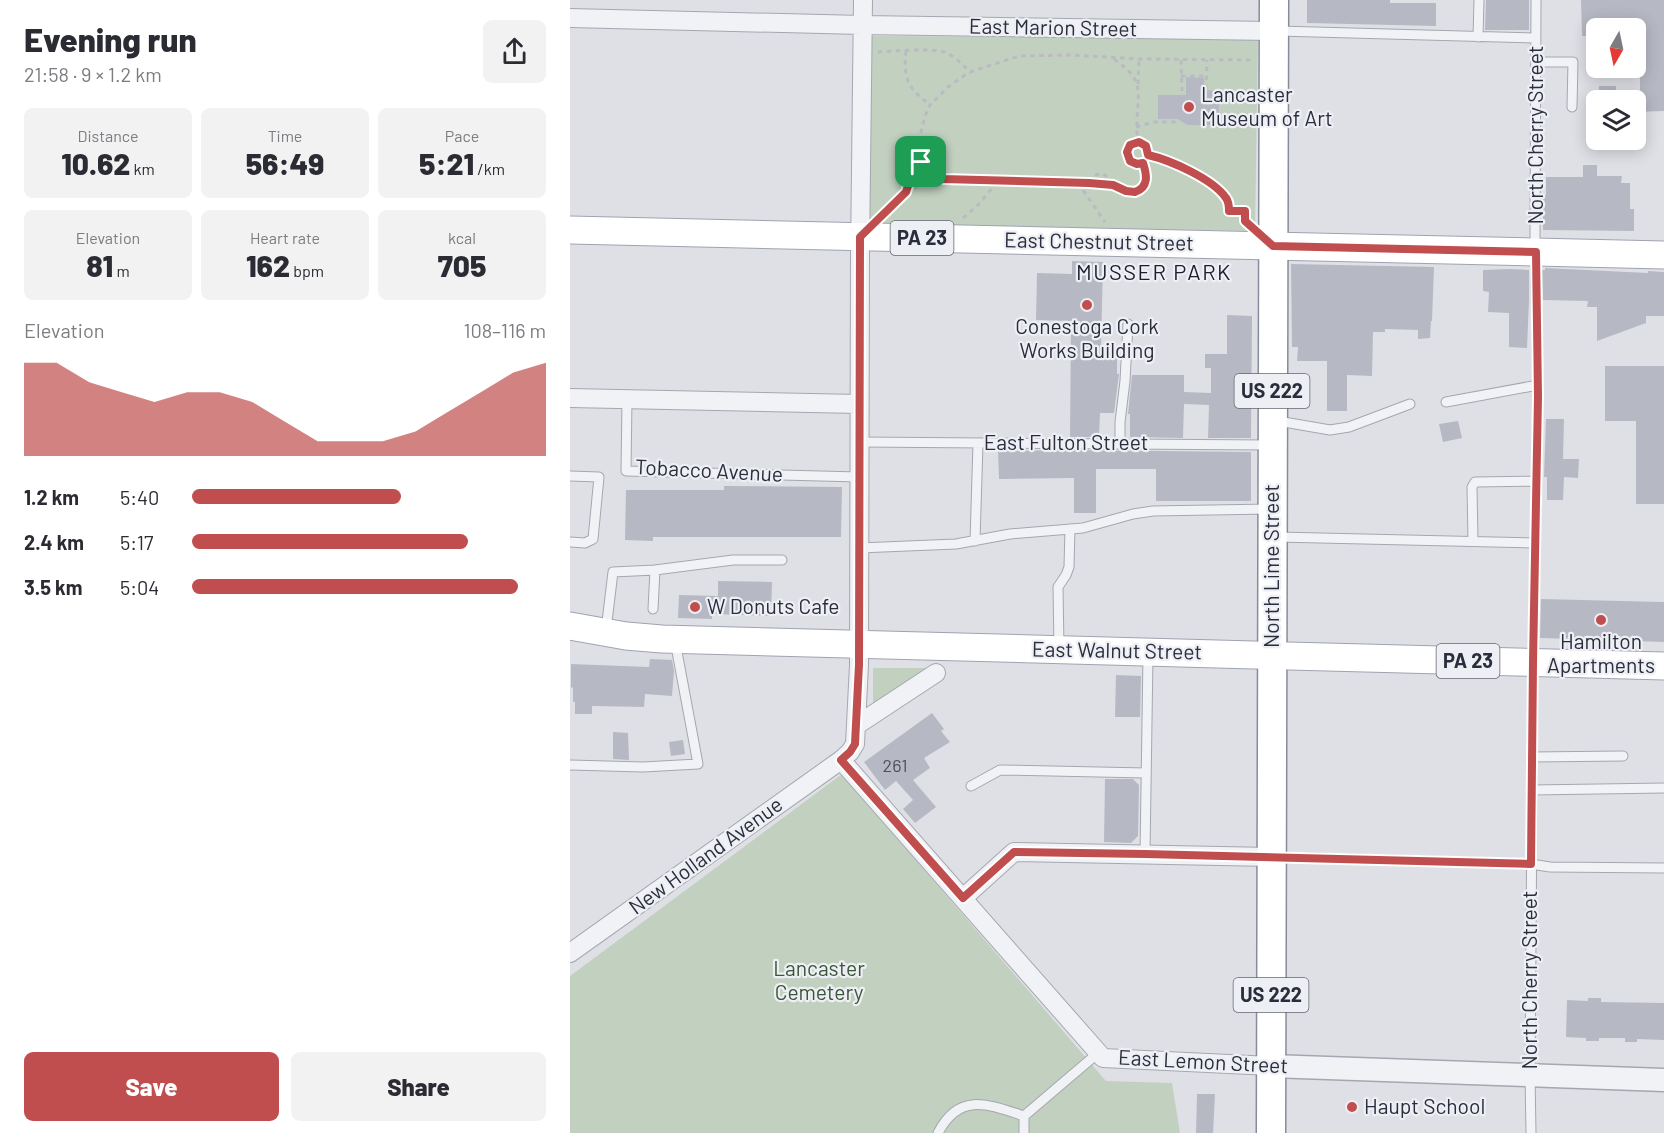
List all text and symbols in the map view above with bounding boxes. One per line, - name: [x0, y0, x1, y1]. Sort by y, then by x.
- street label: East Marion Street: [969, 13, 1137, 40]
- north arrow: [1586, 18, 1646, 78]
- map controls: [1586, 18, 1646, 150]
- text: Evening run: [24, 19, 197, 59]
- button: share: [483, 20, 546, 83]
- street label: North Cherry Street: [1522, 46, 1547, 224]
- text: 21:58 · 9 × 1.2 km: [24, 62, 162, 86]
- place label: Lancaster Museum of Art: [1201, 81, 1333, 130]
- button: layers: [1586, 90, 1646, 150]
- marker: Lancaster Museum of Art: [1182, 100, 1196, 114]
- text: Distance: [78, 126, 138, 145]
- text: Time: [268, 126, 302, 145]
- text: Pace: [445, 126, 479, 145]
- pin: [895, 136, 946, 187]
- text: 10.62: [61, 145, 130, 181]
- text: 56:49: [246, 145, 324, 181]
- text: 5:21: [419, 145, 474, 181]
- icon: arrive: [904, 145, 937, 178]
- text: km: [130, 159, 155, 178]
- text: /km: [474, 159, 505, 178]
- road number: PA 23: [890, 221, 954, 255]
- street label: East Chestnut Street: [1004, 226, 1194, 255]
- text: Elevation: [76, 228, 140, 247]
- text: Heart rate: [250, 228, 320, 247]
- text: kcal: [448, 228, 476, 247]
- text: 81: [86, 247, 113, 283]
- text: 162: [246, 247, 290, 283]
- text: 705: [438, 247, 486, 283]
- district label: MUSSER PARK: [1076, 258, 1232, 284]
- text: m: [113, 261, 130, 280]
- text: bpm: [290, 261, 324, 280]
- marker: Conestoga Cork Works Building: [1080, 298, 1094, 312]
- place label: Conestoga Cork Works Building: [1015, 313, 1159, 362]
- text: Elevation: [24, 318, 105, 342]
- text: 108–116 m: [463, 318, 546, 342]
- road number: US 222: [1234, 374, 1310, 408]
- street label: East Fulton Street: [984, 429, 1148, 454]
- street label: Tobacco Avenue: [634, 453, 784, 486]
- street label: North Lime Street: [1258, 484, 1283, 648]
- text: 1.2 km: [24, 485, 79, 509]
- text: 5:40: [120, 485, 159, 509]
- text: 2.4 km: [24, 530, 84, 554]
- text: 5:17: [120, 530, 154, 554]
- text: 3.5 km: [24, 575, 82, 599]
- text: 5:04: [120, 575, 159, 599]
- place label: W Donuts Cafe: [707, 593, 840, 618]
- marker: W Donuts Cafe: [688, 600, 702, 614]
- marker: Hamilton Apartments: [1594, 613, 1608, 627]
- place label: Hamilton Apartments: [1547, 628, 1655, 677]
- street label: East Walnut Street: [1032, 636, 1202, 663]
- road number: PA 23: [1436, 644, 1500, 678]
- house number: 261: [883, 754, 907, 776]
- street label: New Holland Avenue: [623, 791, 787, 919]
- street label: North Cherry Street: [1516, 891, 1541, 1069]
- park label: Lancaster Cemetery: [773, 955, 865, 1004]
- road number: US 222: [1234, 978, 1308, 1012]
- street label: East Lemon Street: [1118, 1044, 1289, 1077]
- button: Save: [24, 1052, 279, 1121]
- button: Share: [291, 1052, 546, 1121]
- place label: Haupt School: [1364, 1093, 1485, 1118]
- marker: Haupt School: [1345, 1100, 1359, 1114]

